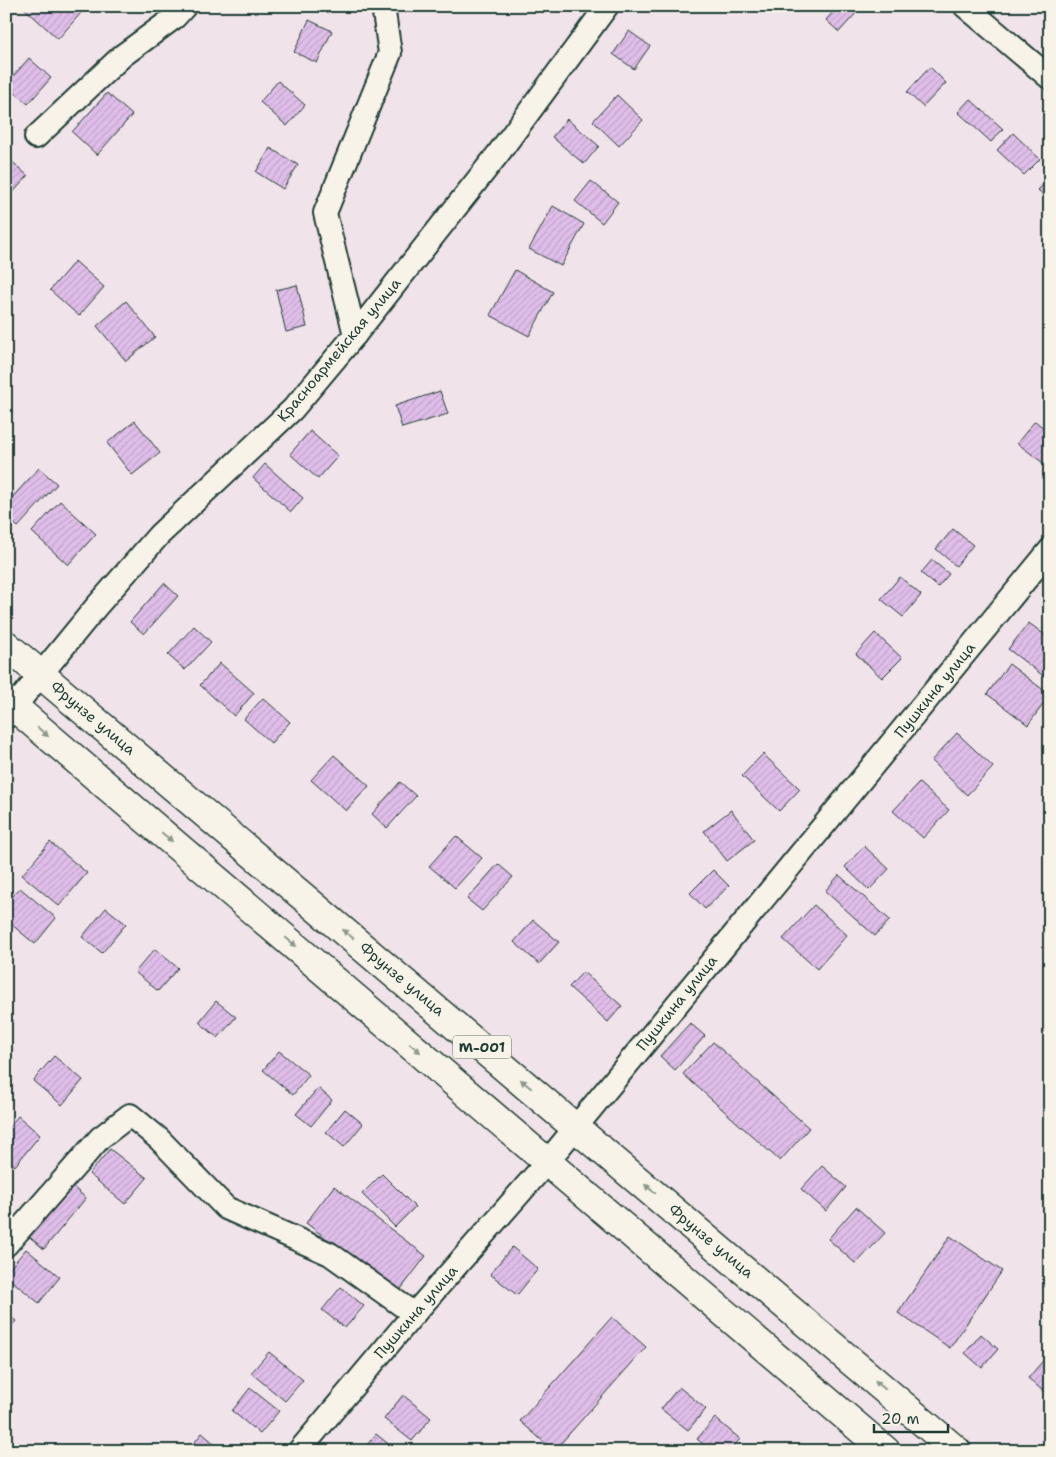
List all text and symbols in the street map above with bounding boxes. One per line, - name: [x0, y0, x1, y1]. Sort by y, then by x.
- street label: Красноармейская улица: [273, 273, 406, 426]
- street label: Пушкина улица: [890, 637, 980, 742]
- street label: Фрунзе улица: [46, 676, 140, 760]
- one-way arrow: [37, 726, 50, 737]
- one-way arrow: [161, 831, 173, 842]
- one-way arrow: [343, 928, 355, 940]
- one-way arrow: [284, 937, 297, 948]
- street label: Фрунзе улица: [355, 937, 449, 1021]
- street label: Пушкина улица: [632, 950, 722, 1055]
- road number: M-001: [453, 1036, 511, 1058]
- one-way arrow: [408, 1042, 421, 1053]
- one-way arrow: [519, 1079, 532, 1090]
- one-way arrow: [643, 1184, 656, 1195]
- street label: Фрунзе улица: [664, 1199, 758, 1283]
- street label: Пушкина улица: [370, 1261, 463, 1363]
- one-way arrow: [874, 1380, 887, 1391]
- scale bar: [874, 1402, 947, 1434]
- text: 20 m: [881, 1409, 920, 1429]

